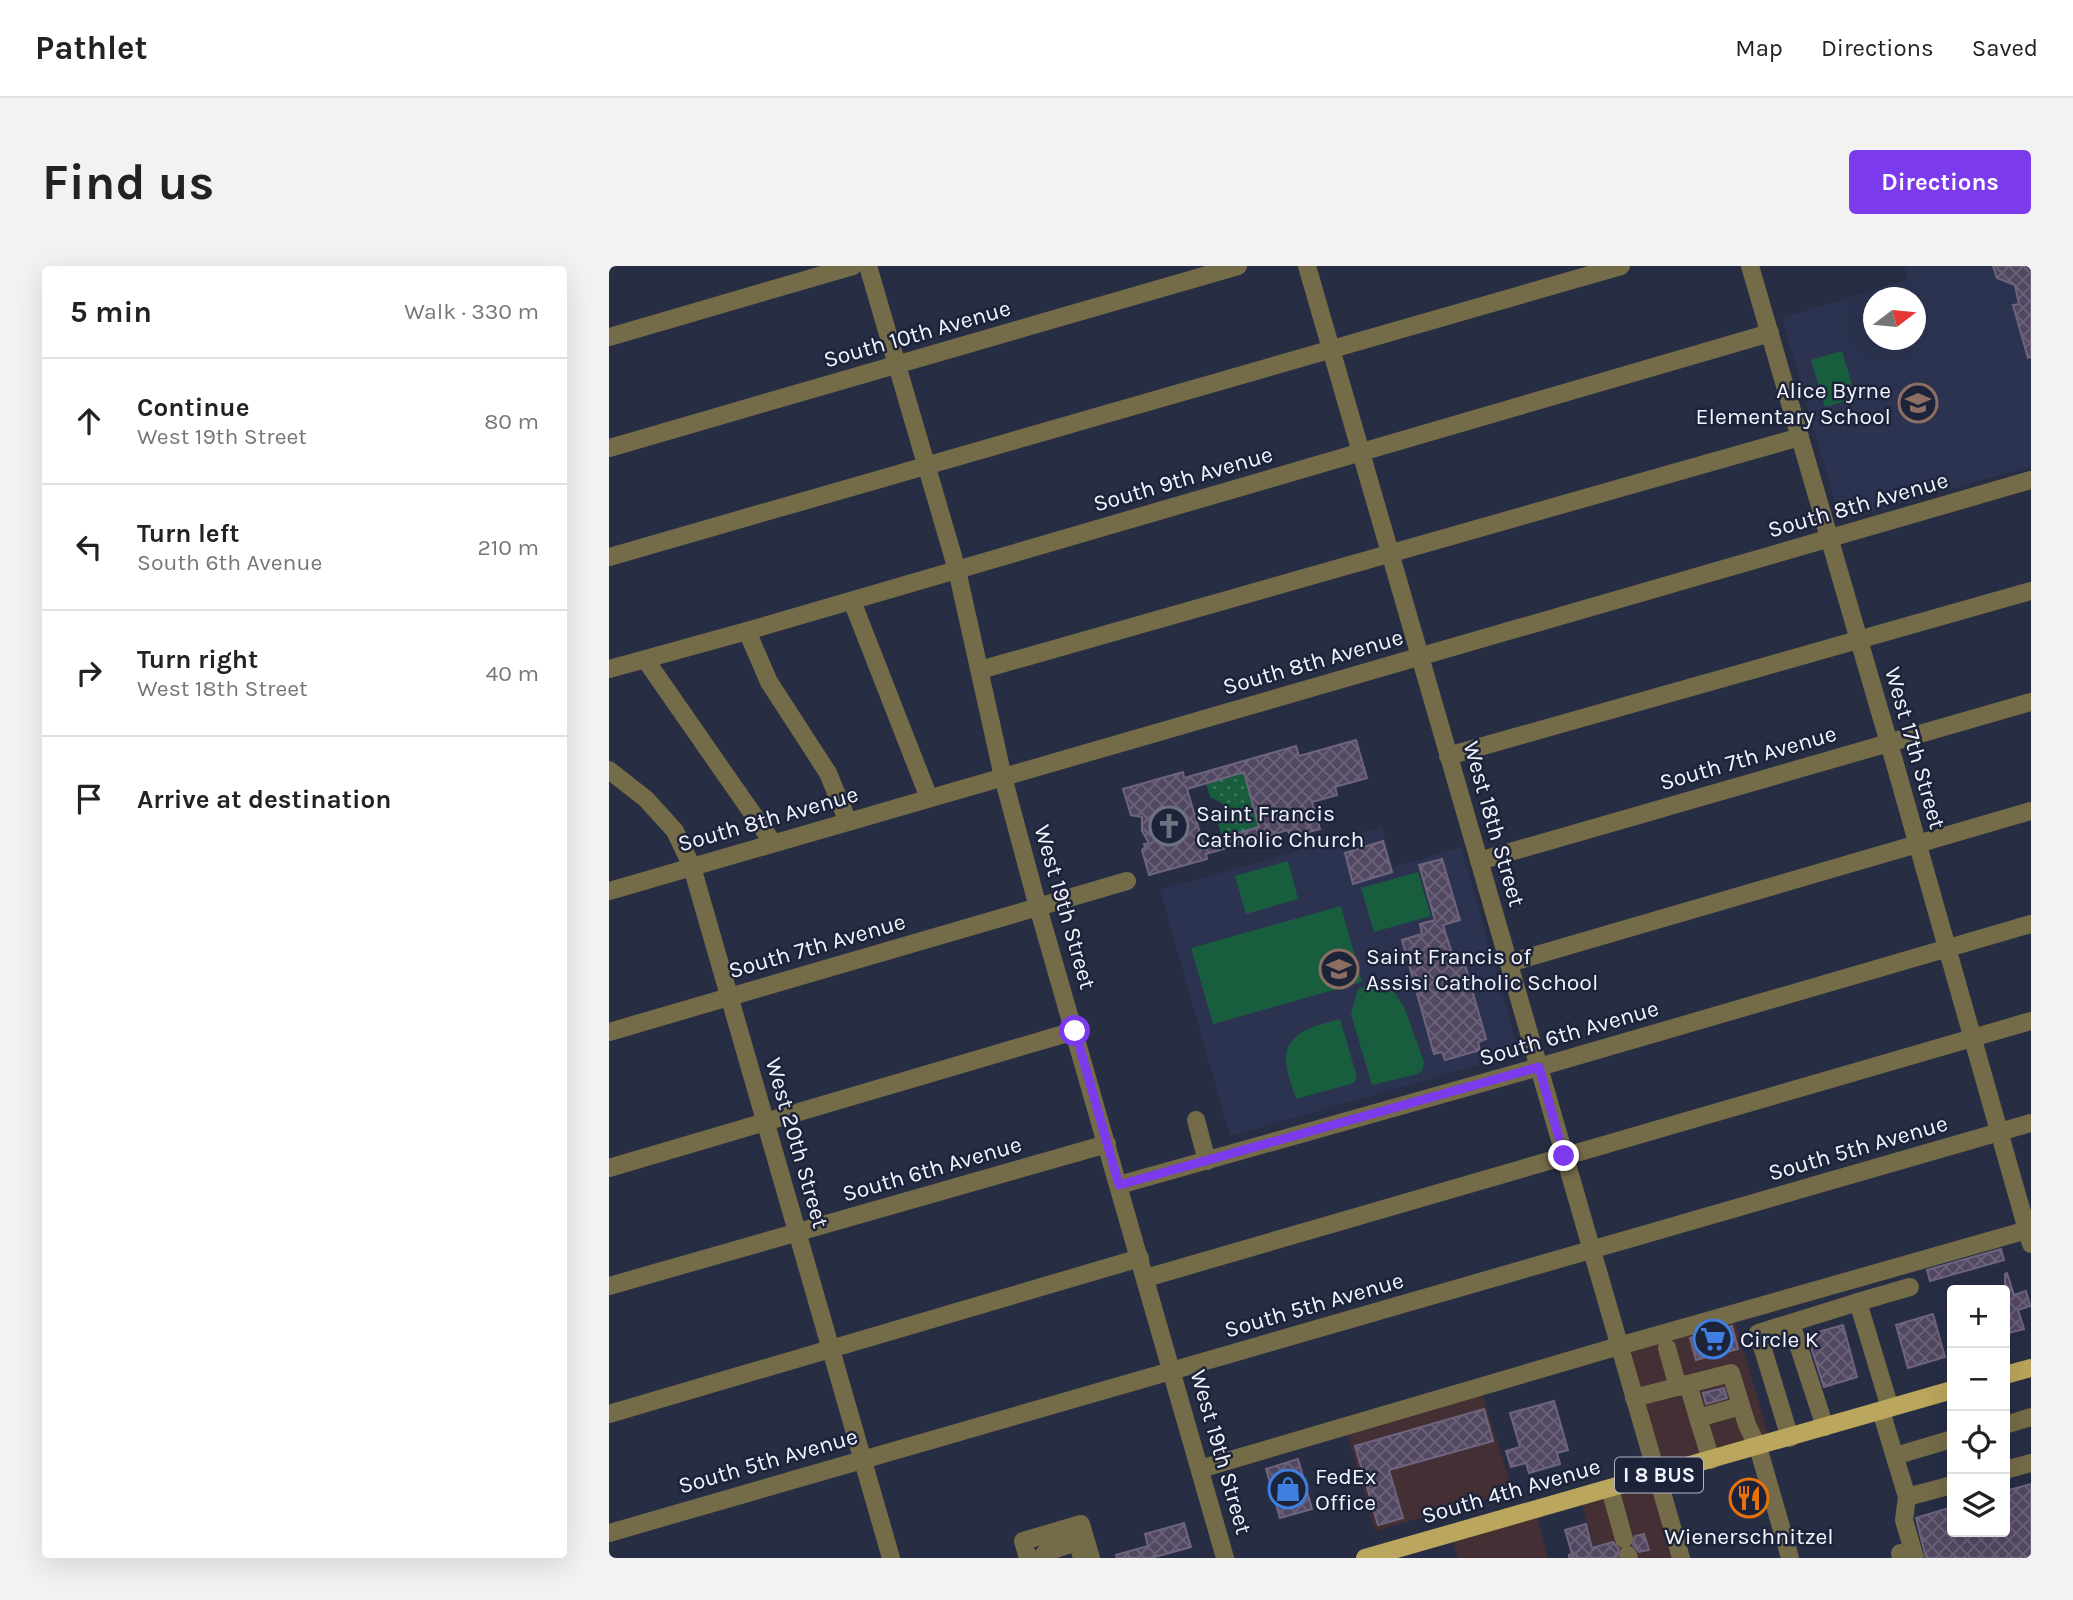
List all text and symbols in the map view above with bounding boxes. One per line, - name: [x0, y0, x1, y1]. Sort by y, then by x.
- text: Pathlet: [35, 29, 148, 67]
- text: Map: [1735, 34, 1783, 62]
- text: Directions: [1821, 34, 1934, 62]
- text: Saved: [1972, 34, 2038, 62]
- button: Directions: [1849, 150, 2031, 214]
- text: Find us: [42, 154, 214, 211]
- north arrow: [1863, 287, 1926, 350]
- text: 5 min: [70, 294, 152, 330]
- street label: South 10th Avenue: [820, 294, 1014, 374]
- text: Walk · 330 m: [404, 298, 539, 325]
- place label: Alice Byrne Elementary School: [1696, 377, 1891, 430]
- school or university icon: Alice Byrne Elementary School: [1897, 382, 1939, 424]
- text: Continue: [137, 392, 249, 423]
- icon: ahead: [70, 402, 108, 440]
- text: 80 m: [484, 408, 539, 435]
- text: West 19th Street: [137, 423, 307, 450]
- street label: South 9th Avenue: [1090, 440, 1276, 518]
- street label: South 8th Avenue: [1765, 466, 1951, 544]
- text: Turn left: [137, 518, 239, 549]
- icon: left: [70, 528, 108, 566]
- text: 210 m: [477, 534, 539, 561]
- text: South 6th Avenue: [137, 549, 322, 576]
- street label: South 8th Avenue: [1220, 623, 1406, 701]
- text: Turn right: [137, 644, 258, 675]
- icon: right: [70, 654, 108, 692]
- text: 40 m: [486, 660, 539, 687]
- street label: West 17th Street: [1879, 664, 1951, 832]
- text: West 18th Street: [137, 675, 308, 702]
- street label: South 7th Avenue: [1656, 720, 1840, 796]
- street label: West 18th Street: [1457, 738, 1531, 910]
- icon: arrive: [70, 780, 108, 818]
- street label: South 8th Avenue: [675, 780, 861, 858]
- text: Arrive at destination: [137, 784, 391, 815]
- place label: Saint Francis Catholic Church: [1196, 800, 1364, 853]
- church icon: Saint Francis Catholic Church: [1148, 805, 1190, 847]
- street label: West 19th Street: [1029, 822, 1101, 993]
- street label: South 7th Avenue: [725, 908, 909, 984]
- place label: Saint Francis of Assisi Catholic School: [1366, 943, 1598, 996]
- school or university icon: Saint Francis of Assisi Catholic School: [1318, 948, 1360, 990]
- street label: South 6th Avenue: [1476, 994, 1662, 1072]
- route start: [1059, 1015, 1090, 1046]
- street label: West 20th Street: [760, 1055, 834, 1232]
- street label: South 5th Avenue: [1765, 1110, 1951, 1186]
- street label: South 6th Avenue: [839, 1130, 1025, 1208]
- route end: [1548, 1140, 1579, 1171]
- street label: South 5th Avenue: [1221, 1267, 1407, 1343]
- map controls: [1947, 1285, 2010, 1537]
- button: +: [1947, 1285, 2010, 1348]
- supermarket icon: Circle K: [1692, 1318, 1734, 1360]
- place label: Circle K: [1740, 1326, 1819, 1353]
- button: −: [1947, 1348, 2010, 1411]
- street label: West 19th Street: [1185, 1367, 1257, 1538]
- button: locate: [1947, 1411, 2010, 1474]
- street label: South 5th Avenue: [675, 1423, 861, 1499]
- street label: South 4th Avenue: [1418, 1453, 1604, 1529]
- road number: I 8 BUS: [1615, 1458, 1703, 1492]
- place label: FedEx Office: [1315, 1463, 1377, 1516]
- shop icon: FedEx Office: [1267, 1468, 1309, 1510]
- button: layers: [1947, 1474, 2010, 1537]
- restaurant icon: Wienerschnitzel: [1728, 1477, 1770, 1519]
- place label: Wienerschnitzel: [1664, 1523, 1834, 1550]

